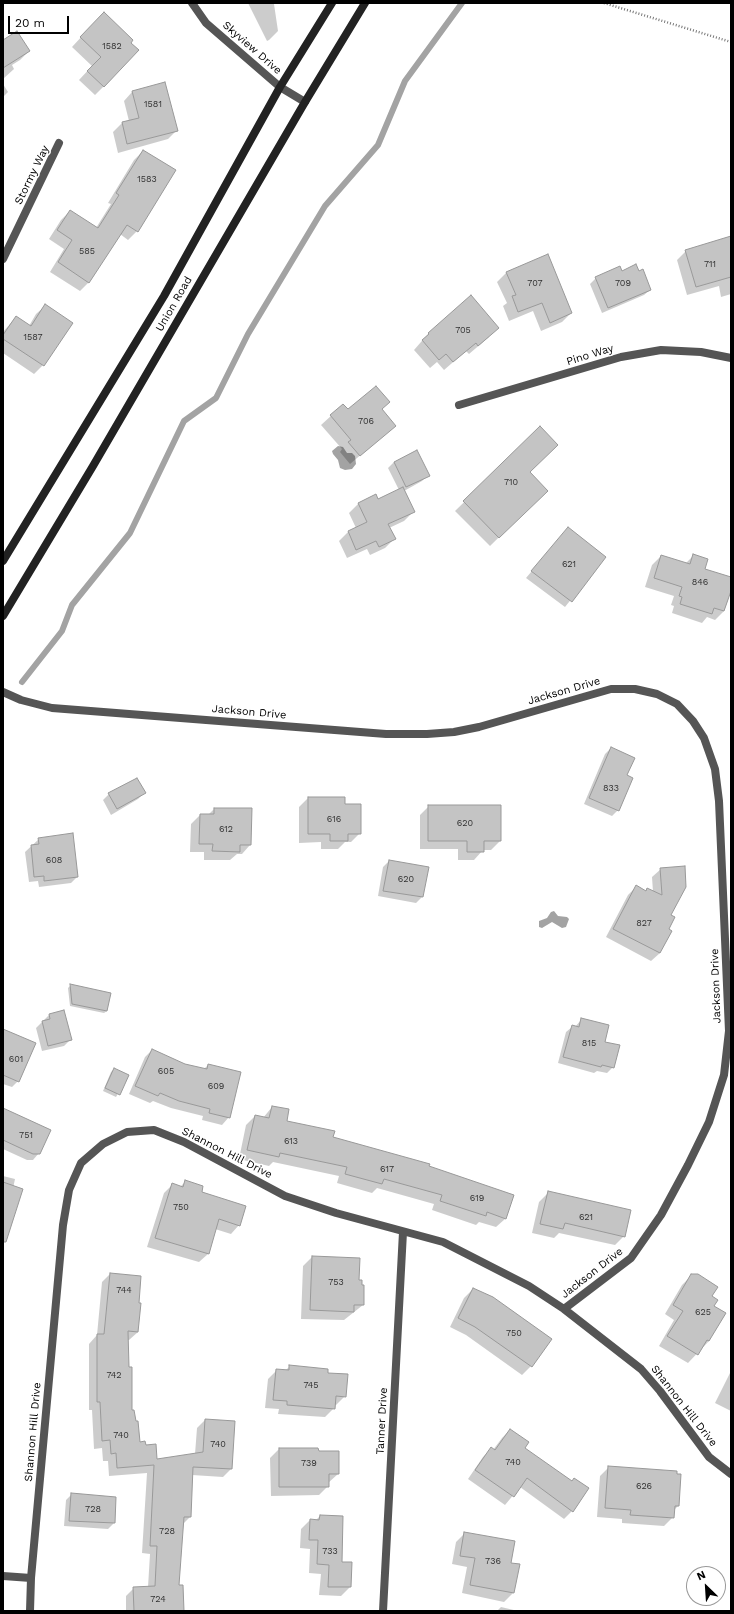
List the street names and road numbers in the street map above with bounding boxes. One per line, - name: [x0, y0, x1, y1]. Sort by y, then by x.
- street label: Skyview Drive: [220, 19, 284, 77]
- street label: Stormy Way: [12, 143, 52, 207]
- street label: Union Road: [153, 274, 195, 334]
- street label: Pino Way: [565, 342, 615, 368]
- street label: Jackson Drive: [526, 674, 602, 708]
- street label: Jackson Drive: [211, 702, 287, 722]
- street label: Jackson Drive: [708, 948, 724, 1024]
- street label: Shannon Hill Drive: [180, 1124, 274, 1182]
- street label: Jackson Drive: [558, 1245, 626, 1301]
- street label: Shannon Hill Drive: [648, 1363, 720, 1449]
- street label: Shannon Hill Drive: [22, 1382, 44, 1482]
- street label: Tanner Drive: [374, 1387, 390, 1455]

